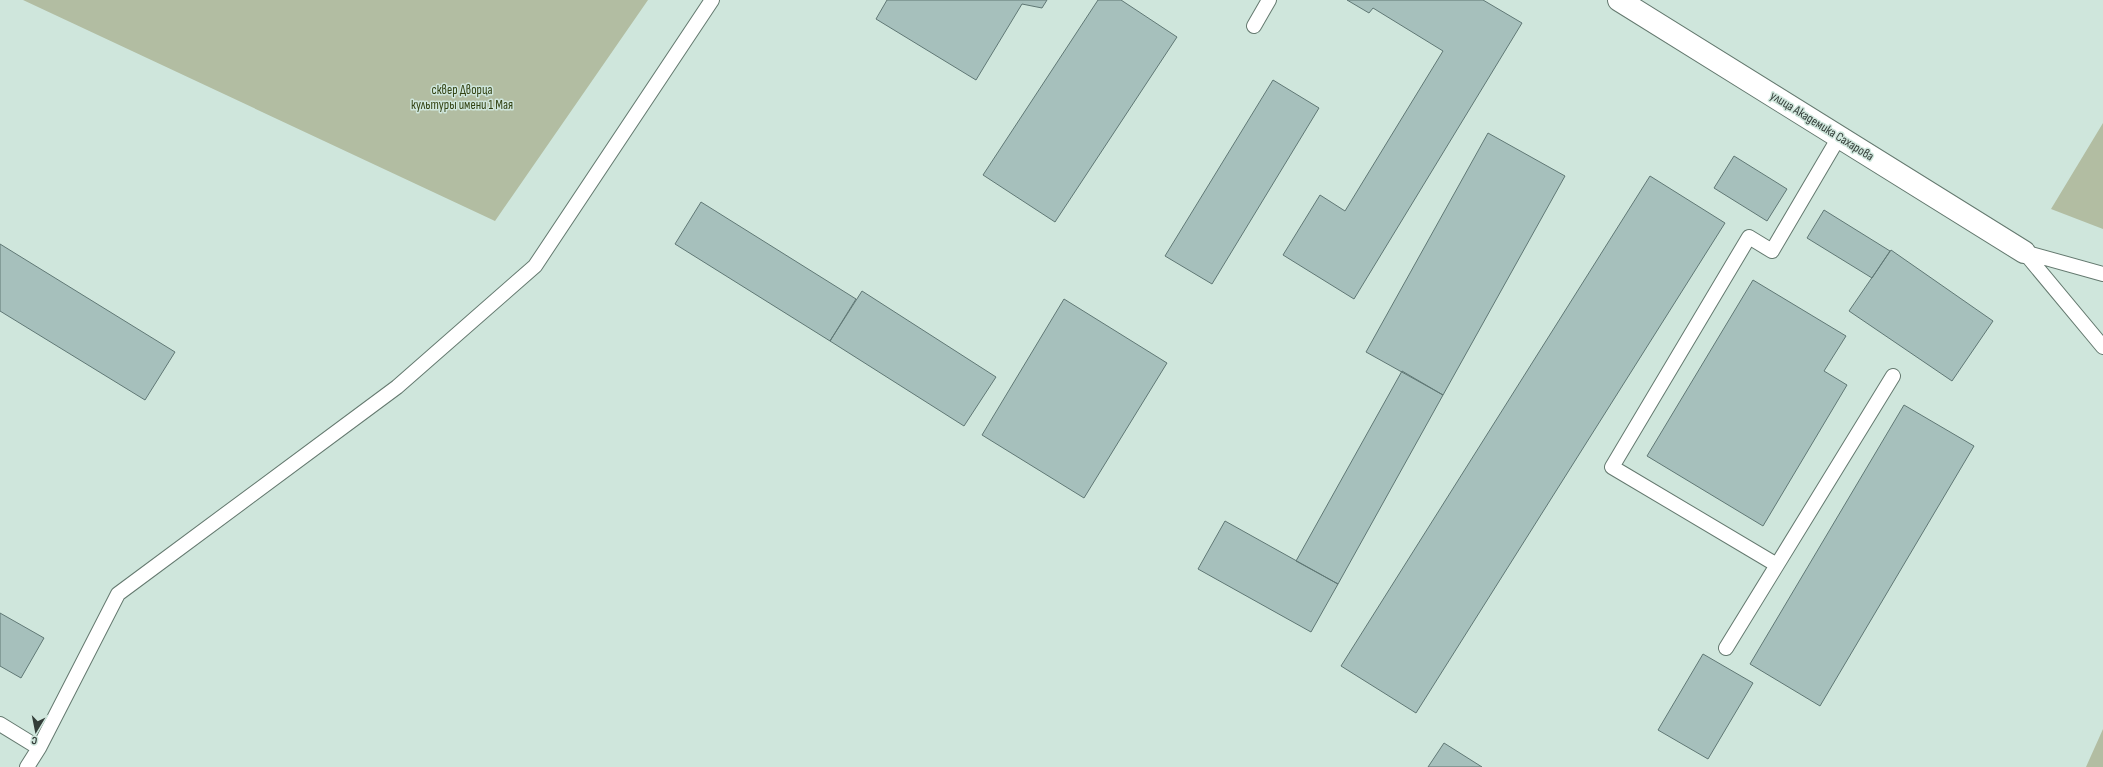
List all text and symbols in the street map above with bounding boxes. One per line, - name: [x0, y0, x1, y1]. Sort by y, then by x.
- park label: сквер Дворца культуры имени 1 Мая: [411, 82, 513, 113]
- street label: улица Академика Сахарова: [1767, 88, 1877, 164]
- north arrow: [16, 711, 56, 751]
- text: С: [30, 733, 38, 747]

